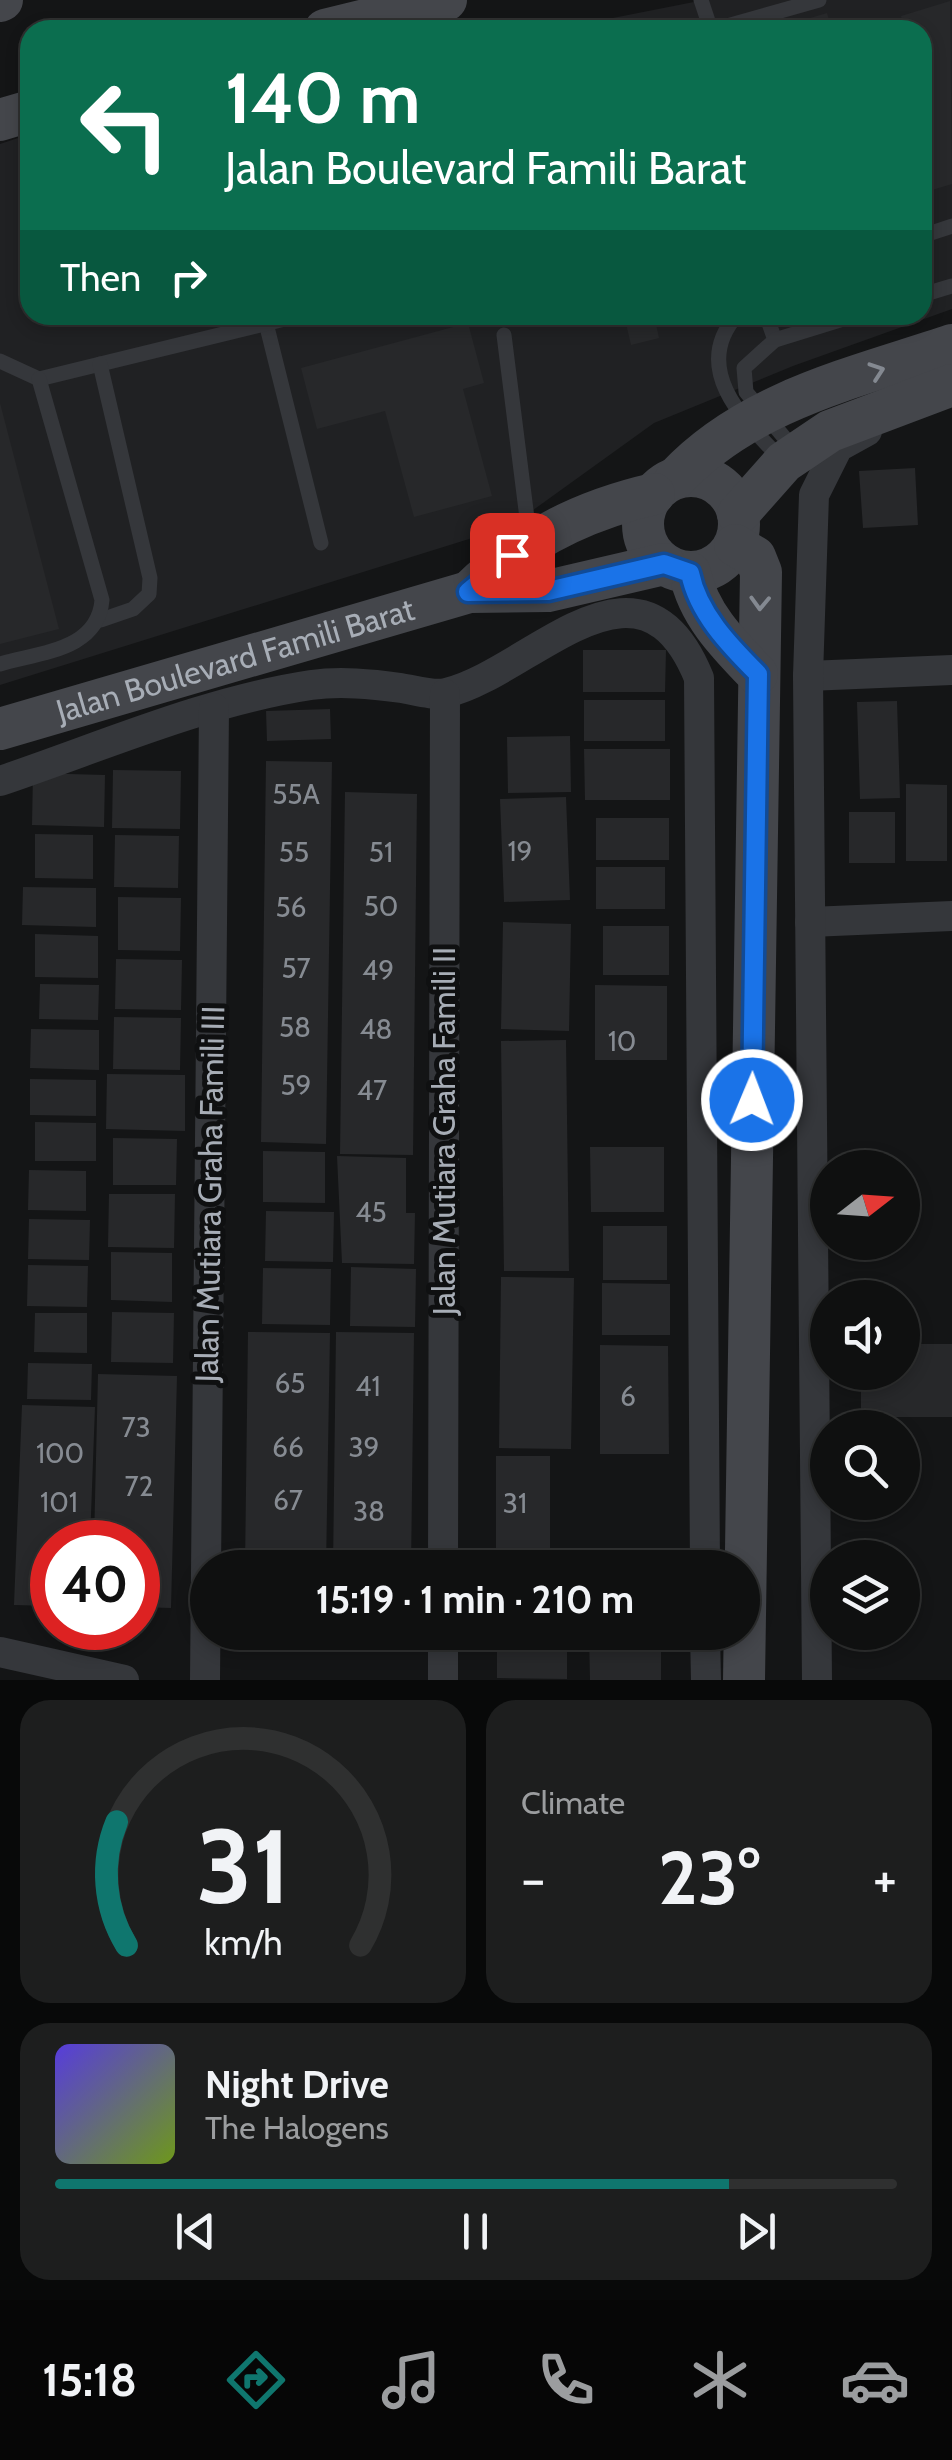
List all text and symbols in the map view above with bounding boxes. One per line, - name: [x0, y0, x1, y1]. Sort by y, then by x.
- text: 140 m: [225, 55, 420, 141]
- icon: left: [60, 60, 190, 190]
- text: Jalan Boulevard Famili Barat: [225, 141, 746, 195]
- icon: right: [161, 250, 216, 305]
- text: Then: [60, 254, 141, 301]
- one-way arrow: [868, 362, 885, 382]
- pin: [470, 513, 555, 598]
- icon: arrive: [485, 528, 540, 583]
- street label: Jalan Boulevard Famili Barat: [51, 589, 419, 731]
- one-way arrow: [749, 596, 770, 612]
- house number: 55A: [272, 777, 321, 811]
- house number: 19: [507, 834, 533, 868]
- house number: 55: [279, 835, 309, 869]
- house number: 51: [369, 835, 393, 869]
- house number: 50: [364, 889, 398, 923]
- house number: 56: [275, 890, 307, 924]
- street label: Jalan Mutiara Graha Famili II: [424, 947, 463, 1316]
- house number: 57: [281, 951, 311, 985]
- house number: 49: [362, 953, 394, 987]
- street label: Jalan Mutiara Graha Famili III: [187, 1005, 232, 1384]
- house number: 58: [279, 1010, 311, 1044]
- house number: 48: [359, 1012, 393, 1046]
- house number: 10: [608, 1024, 636, 1058]
- position arrow: [700, 1048, 804, 1152]
- house number: 59: [280, 1068, 312, 1102]
- house number: 47: [357, 1073, 387, 1107]
- north arrow: [810, 1150, 920, 1260]
- map controls: [810, 1150, 920, 1650]
- house number: 45: [355, 1195, 387, 1229]
- button: sound: [810, 1280, 920, 1390]
- house number: 65: [274, 1366, 306, 1400]
- house number: 41: [355, 1369, 381, 1403]
- house number: 6: [620, 1379, 636, 1413]
- house number: 73: [121, 1410, 151, 1444]
- button: search: [810, 1410, 920, 1520]
- house number: 66: [272, 1430, 304, 1464]
- house number: 39: [348, 1430, 380, 1464]
- house number: 100: [36, 1436, 84, 1470]
- house number: 72: [125, 1469, 153, 1503]
- house number: 67: [273, 1483, 303, 1517]
- house number: 101: [40, 1485, 78, 1519]
- house number: 31: [503, 1486, 527, 1520]
- house number: 38: [353, 1494, 385, 1528]
- speed limit sign: 40: [30, 1520, 160, 1650]
- button: layers: [810, 1540, 920, 1650]
- text: 15:19 · 1 min · 210 m: [316, 1576, 634, 1623]
- text: Climate: [521, 1783, 625, 1822]
- text: 31: [196, 1803, 290, 1929]
- text: 23°: [658, 1832, 760, 1923]
- text: −: [521, 1845, 545, 1912]
- text: +: [873, 1845, 897, 1912]
- text: km/h: [204, 1921, 282, 1964]
- text: Night Drive: [205, 2061, 389, 2108]
- text: The Halogens: [205, 2108, 389, 2147]
- icon: previous: [168, 2204, 223, 2259]
- icon: pause: [448, 2204, 503, 2259]
- icon: next: [729, 2204, 784, 2259]
- icon: directions: [221, 2345, 291, 2415]
- icon: music: [376, 2345, 446, 2415]
- icon: phone: [531, 2345, 601, 2415]
- icon: climate: [685, 2345, 755, 2415]
- icon: car: [840, 2345, 910, 2415]
- text: 15:18: [42, 2353, 137, 2407]

